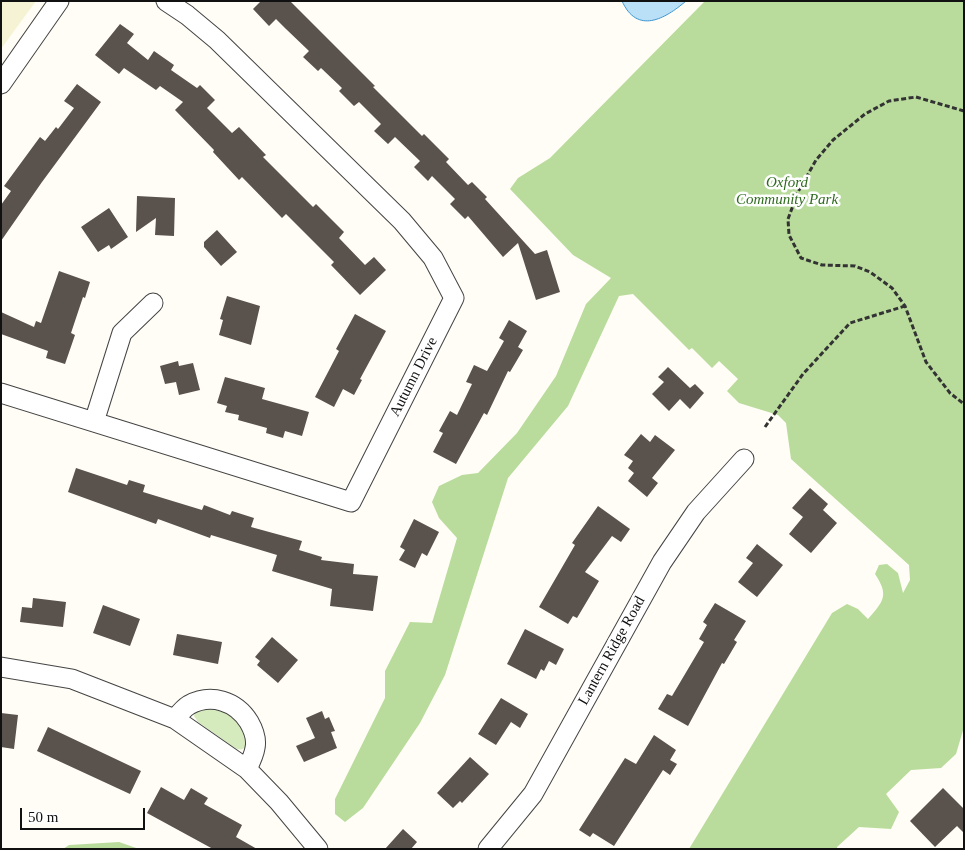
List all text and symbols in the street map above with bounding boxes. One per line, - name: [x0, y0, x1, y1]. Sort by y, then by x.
- park label: Oxford Community Park: [736, 174, 838, 209]
- street label: Autumn Drive: [386, 334, 442, 420]
- street label: Lantern Ridge Road: [575, 593, 649, 709]
- scale bar: [22, 798, 148, 830]
- text: 50 m: [28, 809, 58, 825]

